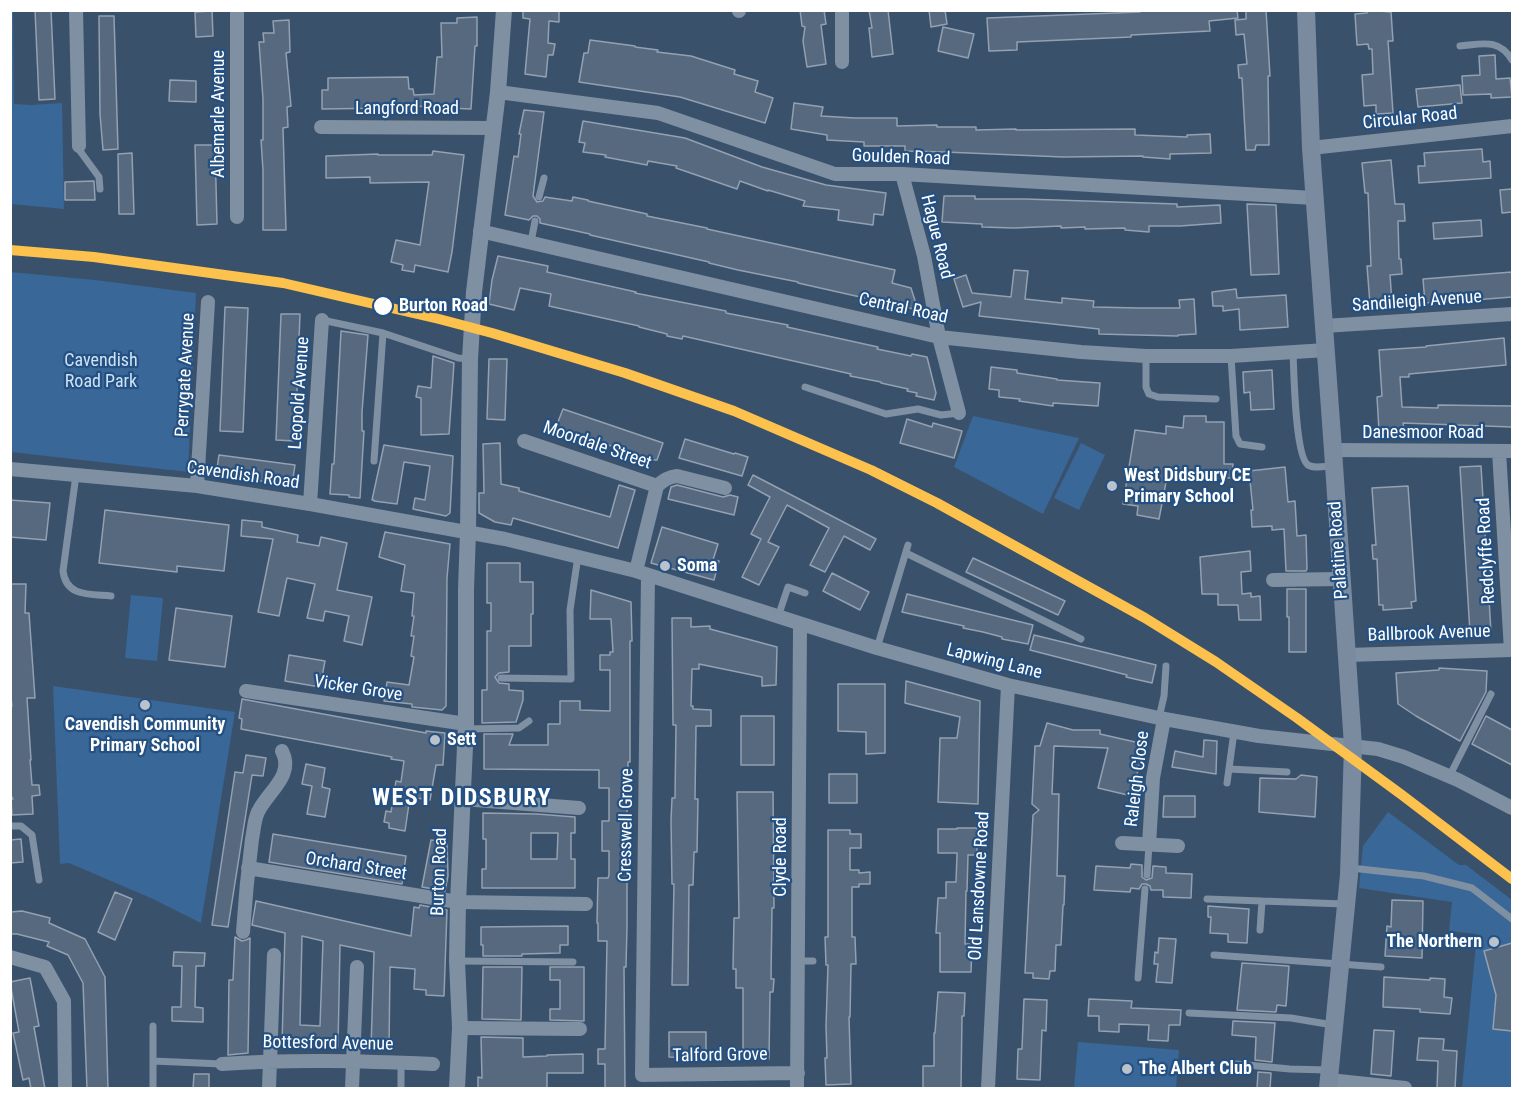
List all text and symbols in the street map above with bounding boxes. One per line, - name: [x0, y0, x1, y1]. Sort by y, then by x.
- street label: Albemarle Avenue: [208, 50, 230, 178]
- street label: Langford Road: [355, 98, 459, 120]
- street label: Circular Road: [1362, 103, 1458, 135]
- street label: Goulden Road: [851, 145, 951, 171]
- street label: Hague Road: [915, 193, 957, 281]
- street label: Sandileigh Avenue: [1351, 287, 1483, 317]
- street label: Central Road: [856, 289, 950, 329]
- marker: Burton Road: [372, 295, 394, 317]
- place label: Burton Road: [399, 295, 488, 317]
- street label: Perrygate Avenue: [172, 313, 200, 437]
- street label: Leopold Avenue: [285, 336, 315, 450]
- park label: Cavendish Road Park: [64, 350, 138, 392]
- street label: Moordale Street: [540, 417, 654, 475]
- street label: Danesmoor Road: [1362, 422, 1484, 444]
- street label: Cavendish Road: [185, 457, 301, 495]
- place label: West Didsbury CE Primary School: [1124, 465, 1251, 508]
- marker: West Didsbury CE Primary School: [1105, 479, 1119, 493]
- street label: Redclyffe Road: [1473, 497, 1501, 605]
- street label: Palatine Road: [1325, 500, 1353, 600]
- place label: Soma: [677, 555, 718, 577]
- marker: Soma: [658, 559, 672, 573]
- street label: Ballbrook Avenue: [1367, 621, 1491, 647]
- street label: Lapwing Lane: [944, 640, 1044, 684]
- street label: Vicker Grove: [312, 671, 404, 707]
- marker: Cavendish Community Primary School: [138, 698, 152, 712]
- place label: Cavendish Community Primary School: [65, 714, 225, 756]
- place label: Sett: [447, 729, 476, 751]
- street label: Raleigh Close: [1121, 730, 1155, 828]
- marker: Sett: [428, 733, 442, 747]
- street label: Cresswell Grove: [615, 768, 639, 882]
- district label: WEST DIDSBURY: [372, 785, 552, 813]
- street label: Old Lansdowne Road: [965, 811, 995, 961]
- street label: Clyde Road: [770, 817, 792, 897]
- street label: Burton Road: [428, 828, 452, 916]
- street label: Orchard Street: [304, 848, 408, 886]
- place label: The Northern: [1386, 931, 1482, 953]
- marker: The Northern: [1487, 935, 1501, 949]
- street label: Bottesford Avenue: [262, 1032, 394, 1056]
- street label: Talford Grove: [672, 1044, 768, 1068]
- place label: The Albert Club: [1139, 1058, 1252, 1080]
- marker: The Albert Club: [1120, 1062, 1134, 1076]

